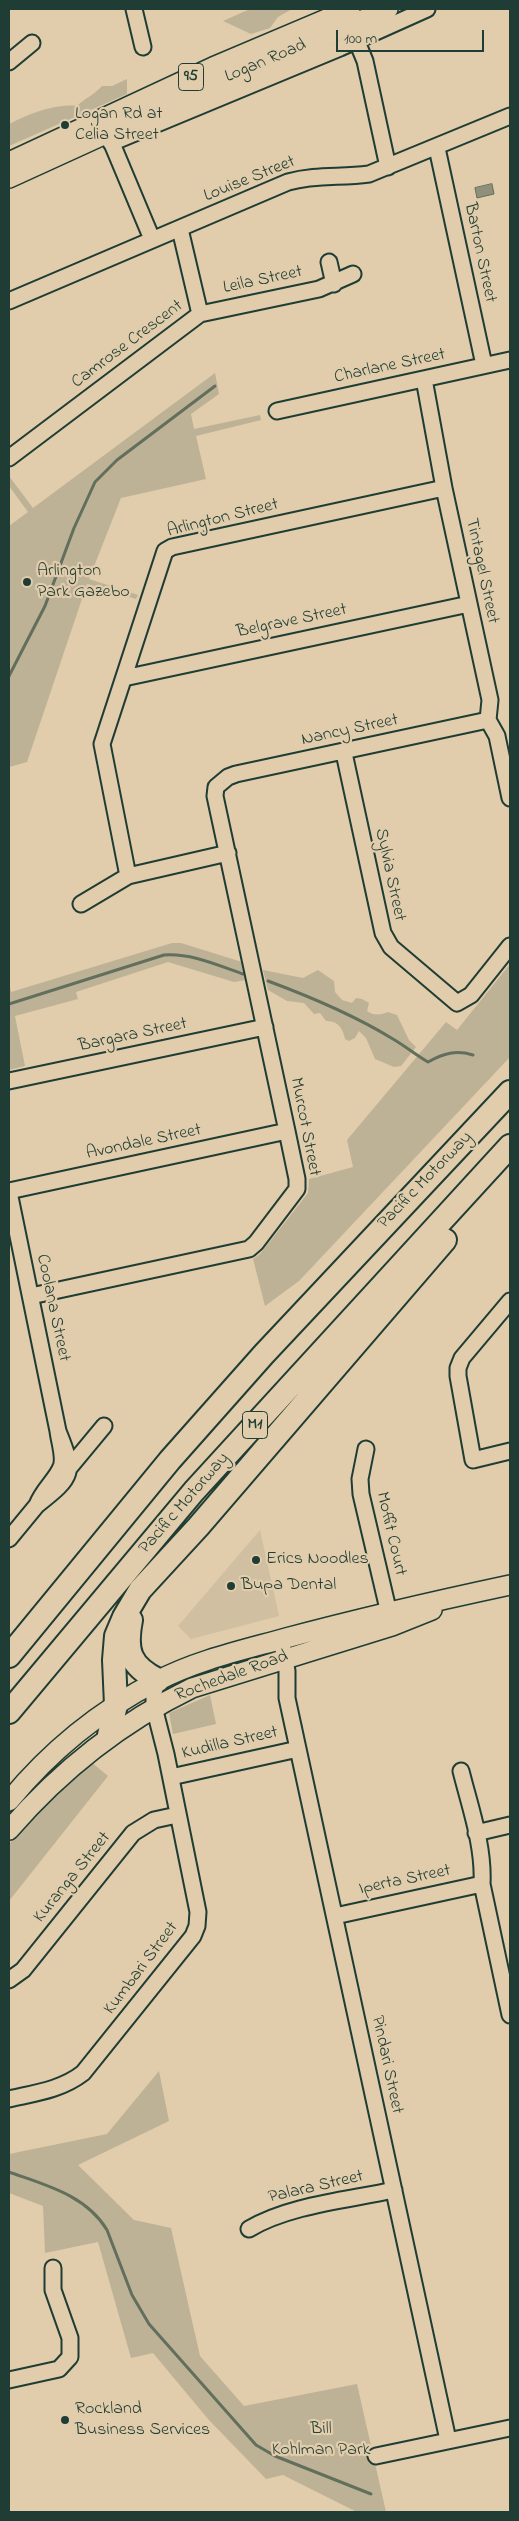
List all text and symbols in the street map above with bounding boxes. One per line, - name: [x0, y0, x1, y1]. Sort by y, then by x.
- scale bar: [339, 20, 486, 52]
- text: 100 m: [344, 28, 377, 50]
- street label: Logan Road: [222, 35, 310, 89]
- road number: 95: [178, 64, 204, 90]
- place label: Logan Rd at Celia Street: [75, 104, 163, 146]
- marker: Logan Rd at Celia Street: [59, 119, 71, 131]
- street label: Louise Street: [201, 152, 299, 208]
- street label: Barton Street: [458, 201, 500, 305]
- street label: Leila Street: [221, 262, 305, 300]
- street label: Camrose Crescent: [68, 296, 188, 394]
- street label: Charlane Street: [332, 345, 448, 389]
- street label: Arlington Street: [165, 495, 281, 543]
- street label: Tintagel Street: [459, 516, 503, 626]
- place label: Arlington Park Gazebo: [37, 561, 130, 604]
- marker: Arlington Park Gazebo: [21, 576, 33, 588]
- street label: Belgrave Street: [235, 600, 349, 644]
- street label: Nancy Street: [300, 710, 400, 752]
- street label: Sylvia Street: [369, 827, 409, 923]
- street label: Bargara Street: [77, 1014, 189, 1058]
- street label: Murcot Street: [284, 1076, 324, 1178]
- street label: Avondale Street: [85, 1120, 203, 1166]
- street label: Pacific Motorway: [374, 1128, 478, 1234]
- street label: Coolana Street: [30, 1252, 74, 1364]
- road number: M1: [242, 1412, 268, 1438]
- street label: Pacific Motorway: [135, 1449, 235, 1559]
- street label: Moffit Court: [370, 1490, 410, 1578]
- place label: Erics Noodles: [266, 1549, 369, 1571]
- marker: Erics Noodles: [250, 1554, 262, 1566]
- place label: Bupa Dental: [241, 1575, 336, 1597]
- marker: Bupa Dental: [225, 1580, 237, 1592]
- street label: Rochedale Road: [173, 1647, 291, 1707]
- street label: Kudilla Street: [180, 1722, 280, 1766]
- street label: Kuranga Street: [30, 1828, 116, 1928]
- street label: Iperta Street: [357, 1861, 453, 1901]
- street label: Kumbari Street: [100, 1918, 184, 2020]
- street label: Pindari Street: [365, 2014, 407, 2116]
- street label: Palara Street: [266, 2167, 366, 2209]
- place label: Rockland Business Services: [75, 2399, 210, 2442]
- marker: Rockland Business Services: [59, 2414, 71, 2426]
- park label: Bill Kohlman Park: [272, 2419, 370, 2462]

